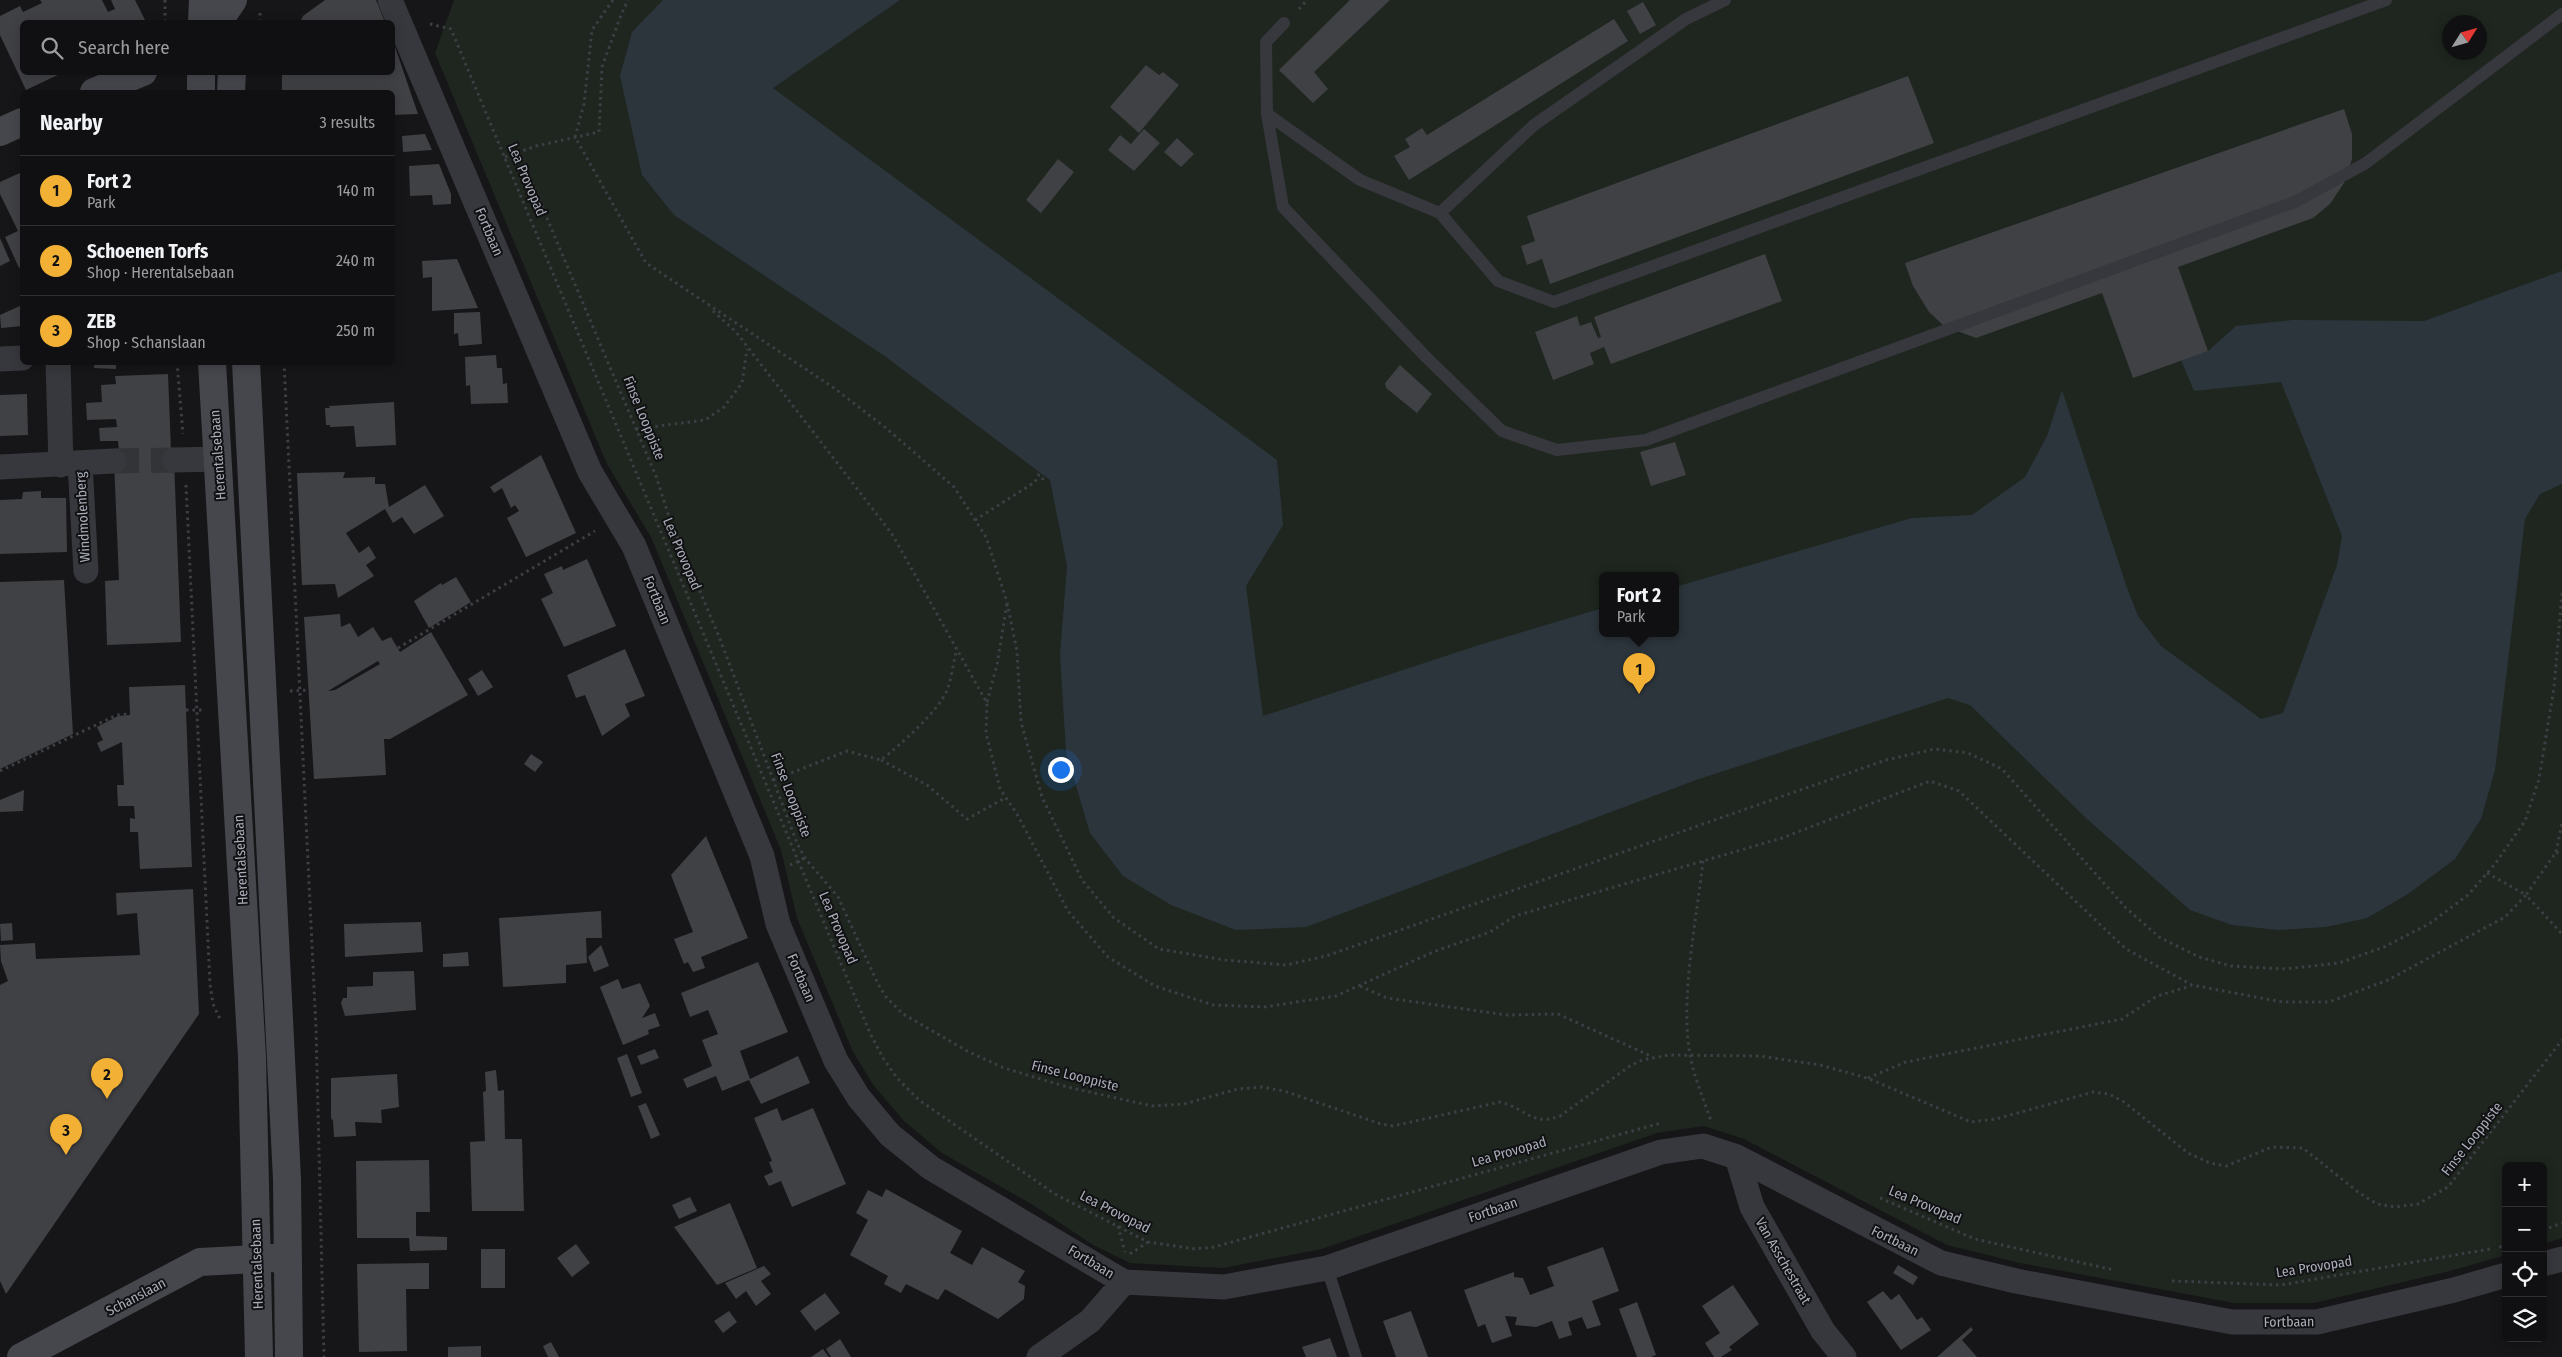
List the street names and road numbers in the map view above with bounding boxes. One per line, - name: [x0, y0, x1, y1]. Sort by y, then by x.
- street label: Lea Provopad: [504, 141, 550, 219]
- street label: Fortbaan: [471, 205, 507, 259]
- street label: Finse Looppiste: [619, 374, 669, 463]
- street label: Herentalsebaan: [206, 409, 230, 501]
- street label: Windmolenberg: [72, 471, 94, 563]
- street label: Lea Provopad: [659, 515, 705, 593]
- street label: Fortbaan: [640, 573, 674, 627]
- street label: Finse Looppiste: [767, 750, 815, 840]
- street label: Herentalsebaan: [230, 814, 252, 906]
- street label: Lea Provopad: [815, 889, 861, 967]
- street label: Fortbaan: [783, 951, 819, 1005]
- street label: Finse Looppiste: [1030, 1057, 1120, 1095]
- street label: Finse Looppiste: [2438, 1099, 2506, 1179]
- street label: Lea Provopad: [1470, 1133, 1548, 1171]
- street label: Lea Provopad: [1886, 1182, 1964, 1228]
- street label: Lea Provopad: [1077, 1187, 1153, 1237]
- street label: Fortbaan: [1466, 1194, 1520, 1226]
- street label: Van Asschestraat: [1751, 1215, 1815, 1308]
- street label: Herentalsebaan: [247, 1219, 267, 1309]
- street label: Fortbaan: [1868, 1222, 1922, 1260]
- street label: Fortbaan: [1065, 1242, 1117, 1282]
- street label: Lea Provopad: [2275, 1253, 2353, 1281]
- street label: Schanslaan: [103, 1274, 169, 1320]
- street label: Fortbaan: [2263, 1313, 2315, 1331]

